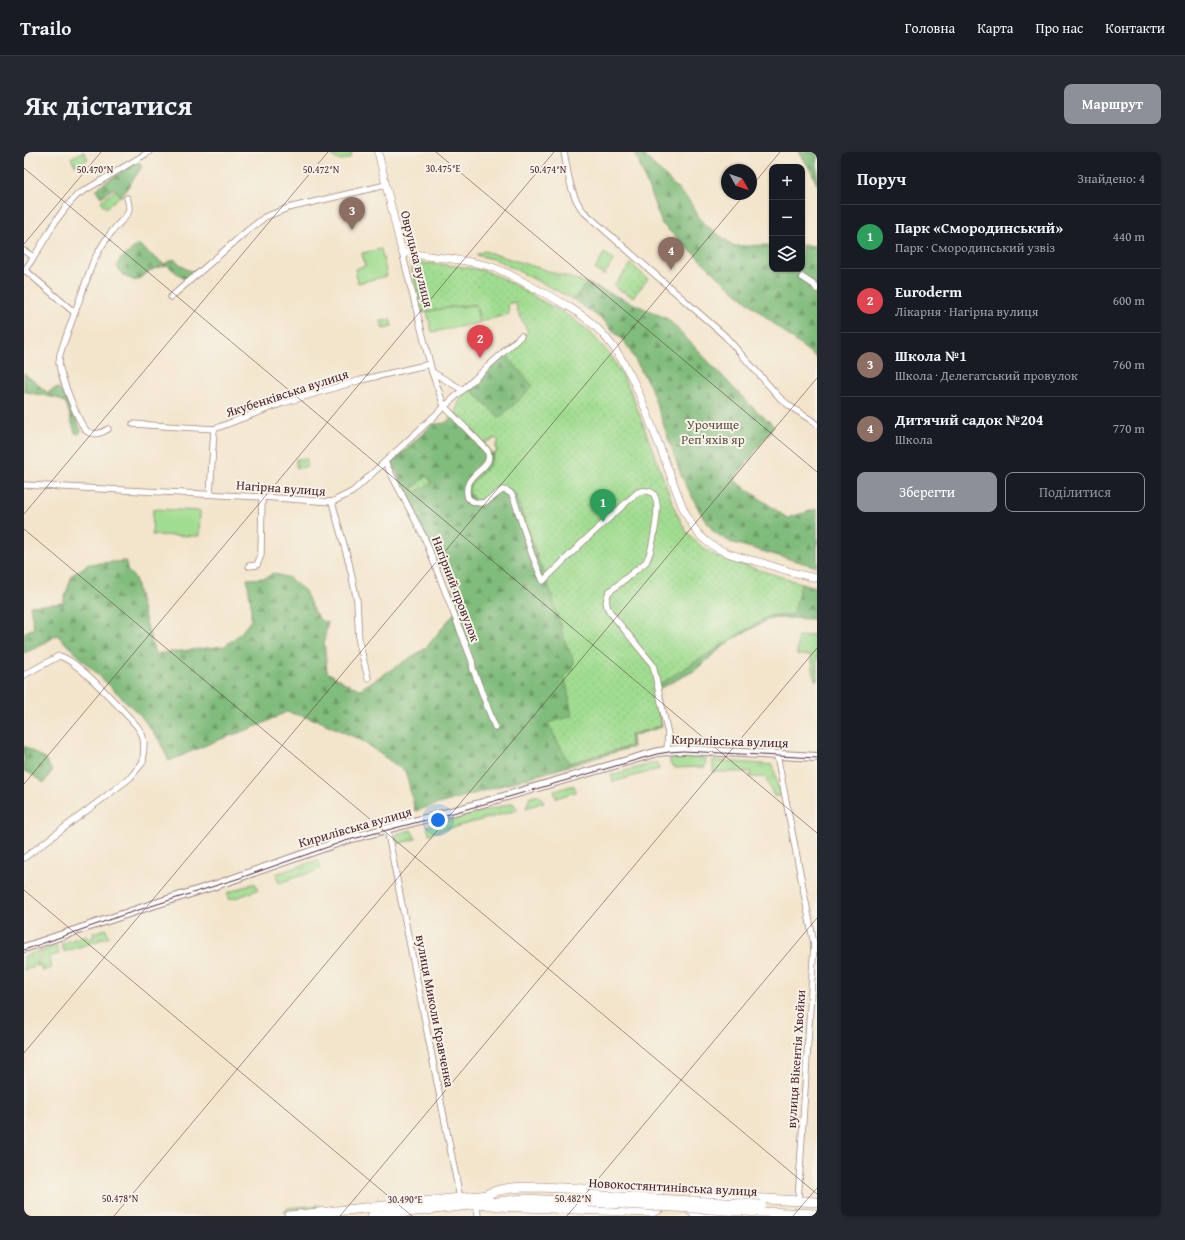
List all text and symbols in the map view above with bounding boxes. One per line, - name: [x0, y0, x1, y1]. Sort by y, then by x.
- text: Trailo: [20, 14, 71, 42]
- text: Головна: [905, 18, 955, 38]
- text: Карта: [977, 18, 1013, 38]
- text: Про нас: [1035, 18, 1083, 38]
- text: Контакти: [1105, 18, 1165, 38]
- text: Як дістатися: [24, 84, 192, 125]
- button: Маршрут: [1064, 84, 1161, 124]
- text: 30.475°E: [425, 161, 461, 176]
- text: 50.470°N: [77, 162, 114, 177]
- text: 50.472°N: [303, 162, 340, 177]
- text: 50.474°N: [530, 162, 567, 177]
- north arrow: [721, 164, 757, 200]
- map controls: [769, 164, 805, 272]
- button: +: [769, 164, 805, 200]
- text: Поруч: [857, 166, 906, 191]
- text: Знайдено: 4: [1077, 169, 1145, 188]
- pin: 3: [339, 197, 365, 230]
- button: −: [769, 200, 805, 236]
- street label: Овруцька вулиця: [396, 209, 438, 310]
- text: Парк «Смородинський»: [895, 217, 1063, 238]
- text: 1: [867, 227, 873, 246]
- text: 440 m: [1113, 227, 1145, 246]
- button: layers: [769, 236, 805, 272]
- pin: 4: [658, 237, 684, 270]
- text: Парк · Смородинський узвіз: [895, 238, 1055, 257]
- text: Euroderm: [895, 281, 962, 302]
- text: 2: [867, 291, 873, 310]
- text: 600 m: [1113, 291, 1145, 310]
- text: Лікарня · Нагірна вулиця: [895, 302, 1038, 321]
- pin: 2: [467, 325, 493, 358]
- text: Школа №1: [895, 345, 967, 366]
- text: 3: [867, 355, 873, 374]
- text: 760 m: [1113, 355, 1145, 374]
- street label: Якубенківська вулиця: [222, 364, 351, 422]
- text: Школа · Делегатський провулок: [895, 366, 1078, 385]
- text: Дитячий садок №204: [895, 409, 1044, 430]
- park label: Урочище Реп'яхів яр: [681, 415, 745, 449]
- text: 4: [867, 419, 873, 438]
- text: 770 m: [1113, 419, 1145, 438]
- text: Школа: [895, 430, 933, 449]
- button: Зберегти: [857, 472, 997, 512]
- button: Поділитися: [1005, 472, 1145, 512]
- street label: Нагірна вулиця: [236, 475, 327, 501]
- pin: 1: [590, 489, 616, 522]
- street label: Нагірний провулок: [427, 534, 485, 645]
- street label: Кирилівська вулиця: [671, 729, 789, 753]
- street label: Кирилівська вулиця: [296, 802, 414, 852]
- your location: [428, 810, 448, 830]
- street label: вулиця Миколи Кравченка: [411, 933, 459, 1090]
- street label: вулиця Вікентія Хвойки: [782, 989, 810, 1129]
- street label: Новокостянтинівська вулиця: [588, 1173, 758, 1201]
- text: 50.478°N: [102, 1191, 139, 1206]
- text: 50.482°N: [555, 1191, 592, 1206]
- text: 30.490°E: [387, 1192, 423, 1207]

